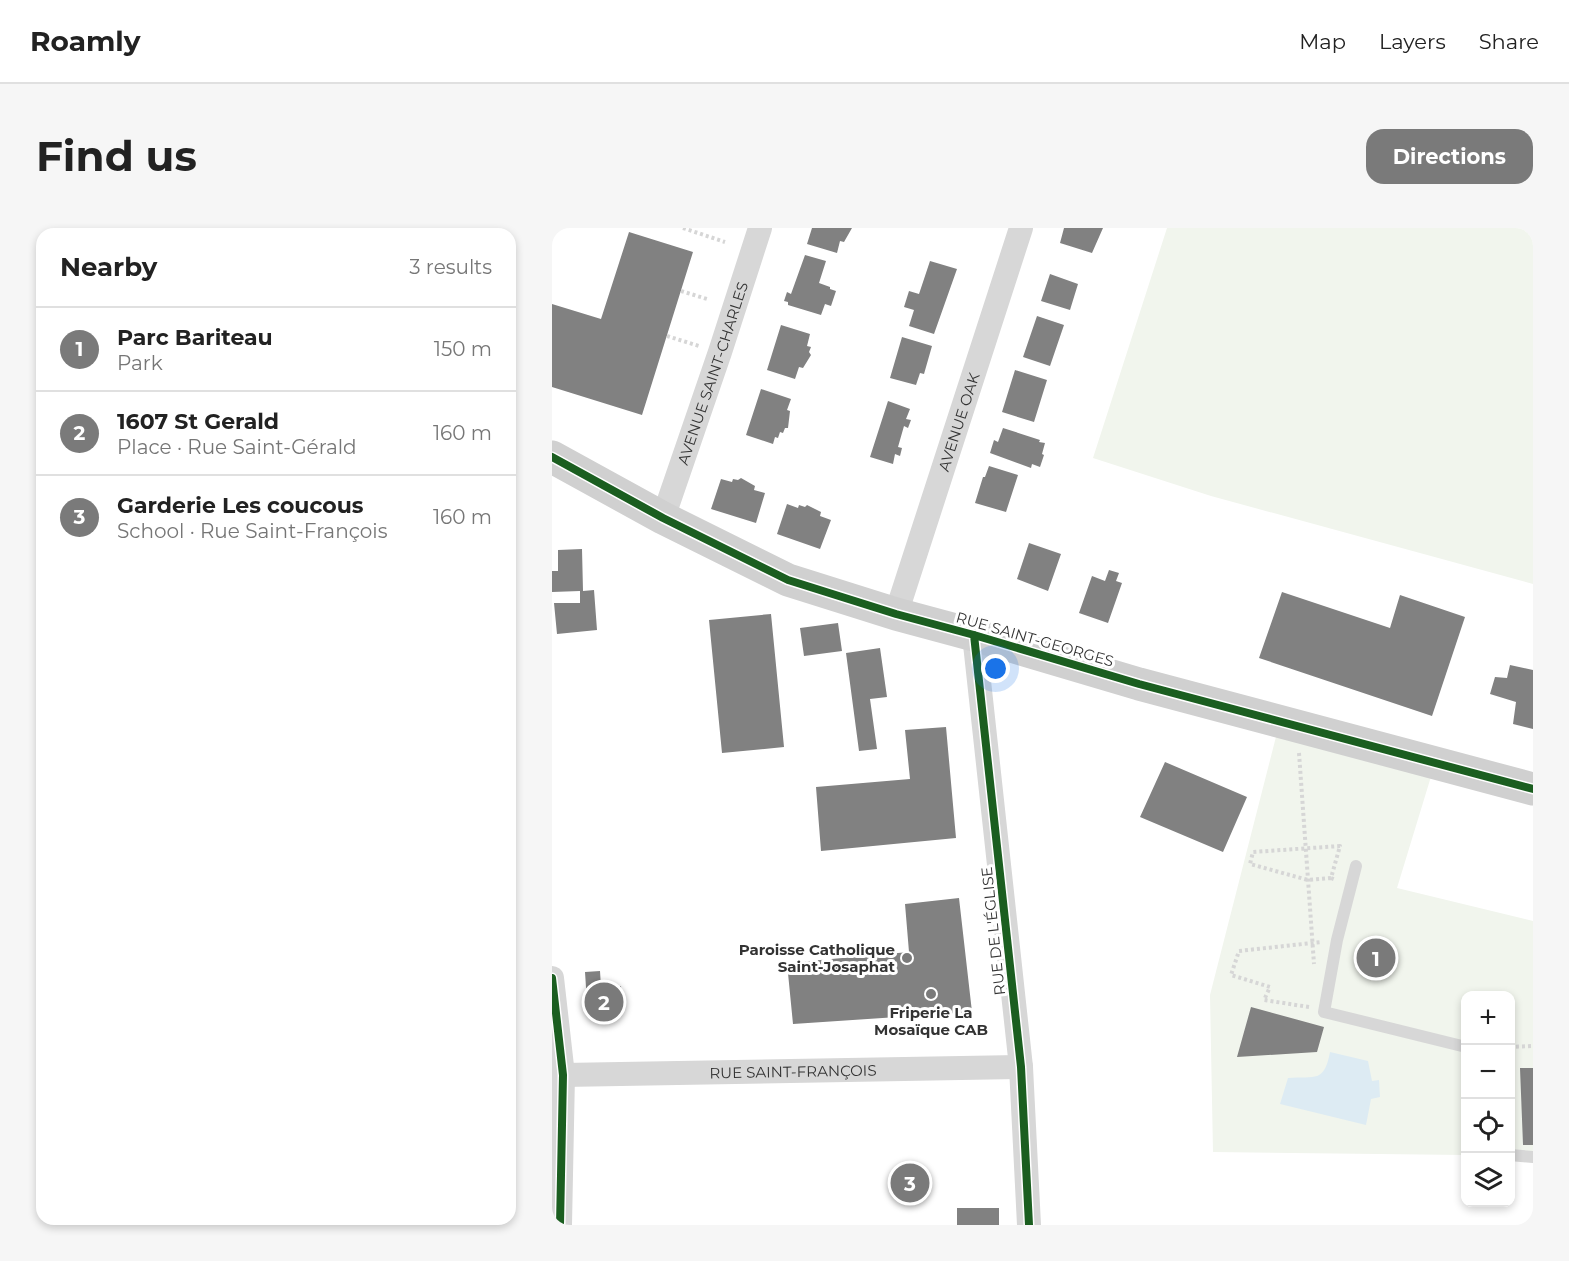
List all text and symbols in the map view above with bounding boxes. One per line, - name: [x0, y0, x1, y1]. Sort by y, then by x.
- text: Roamly: [30, 24, 140, 58]
- text: Map: [1299, 29, 1346, 54]
- text: Layers: [1379, 29, 1446, 54]
- text: Share: [1479, 29, 1539, 54]
- button: Directions: [1366, 129, 1533, 184]
- text: Find us: [36, 130, 197, 182]
- text: Nearby: [60, 251, 157, 283]
- text: 3 results: [409, 255, 492, 279]
- street label: AVENUE SAINT-CHARLES: [673, 279, 752, 467]
- text: Parc Bariteau: [117, 324, 273, 351]
- text: 1: [76, 337, 83, 361]
- text: 150 m: [434, 337, 492, 361]
- text: Park: [117, 351, 163, 375]
- street label: AVENUE OAK: [933, 370, 983, 473]
- text: 1607 St Gerald: [117, 408, 279, 435]
- text: 2: [74, 421, 85, 445]
- text: 160 m: [433, 421, 492, 445]
- text: Place · Rue Saint-Gérald: [117, 435, 357, 459]
- text: Garderie Les coucous: [117, 492, 364, 519]
- text: 3: [74, 505, 85, 529]
- text: 160 m: [433, 505, 492, 529]
- text: School · Rue Saint-François: [117, 519, 387, 543]
- street label: RUE SAINT-GEORGES: [954, 607, 1116, 671]
- your location: [981, 654, 1010, 683]
- street label: RUE DE L'ÉGLISE: [977, 866, 1009, 996]
- pin: 1: [1356, 936, 1396, 980]
- place label: Paroisse Catholique Saint-Josaphat: [739, 940, 895, 976]
- marker: Paroisse Catholique Saint-Josaphat: [900, 951, 914, 965]
- pin: 2: [584, 980, 624, 1024]
- marker: Friperie La Mosaïque CAB: [924, 987, 938, 1001]
- map controls: [1461, 991, 1515, 1207]
- button: +: [1461, 991, 1515, 1045]
- place label: Friperie La Mosaïque CAB: [874, 1003, 988, 1039]
- button: −: [1461, 1045, 1515, 1099]
- street label: RUE SAINT-FRANÇOIS: [709, 1060, 877, 1082]
- button: locate: [1461, 1099, 1515, 1153]
- button: layers: [1461, 1153, 1515, 1207]
- pin: 3: [890, 1160, 930, 1206]

